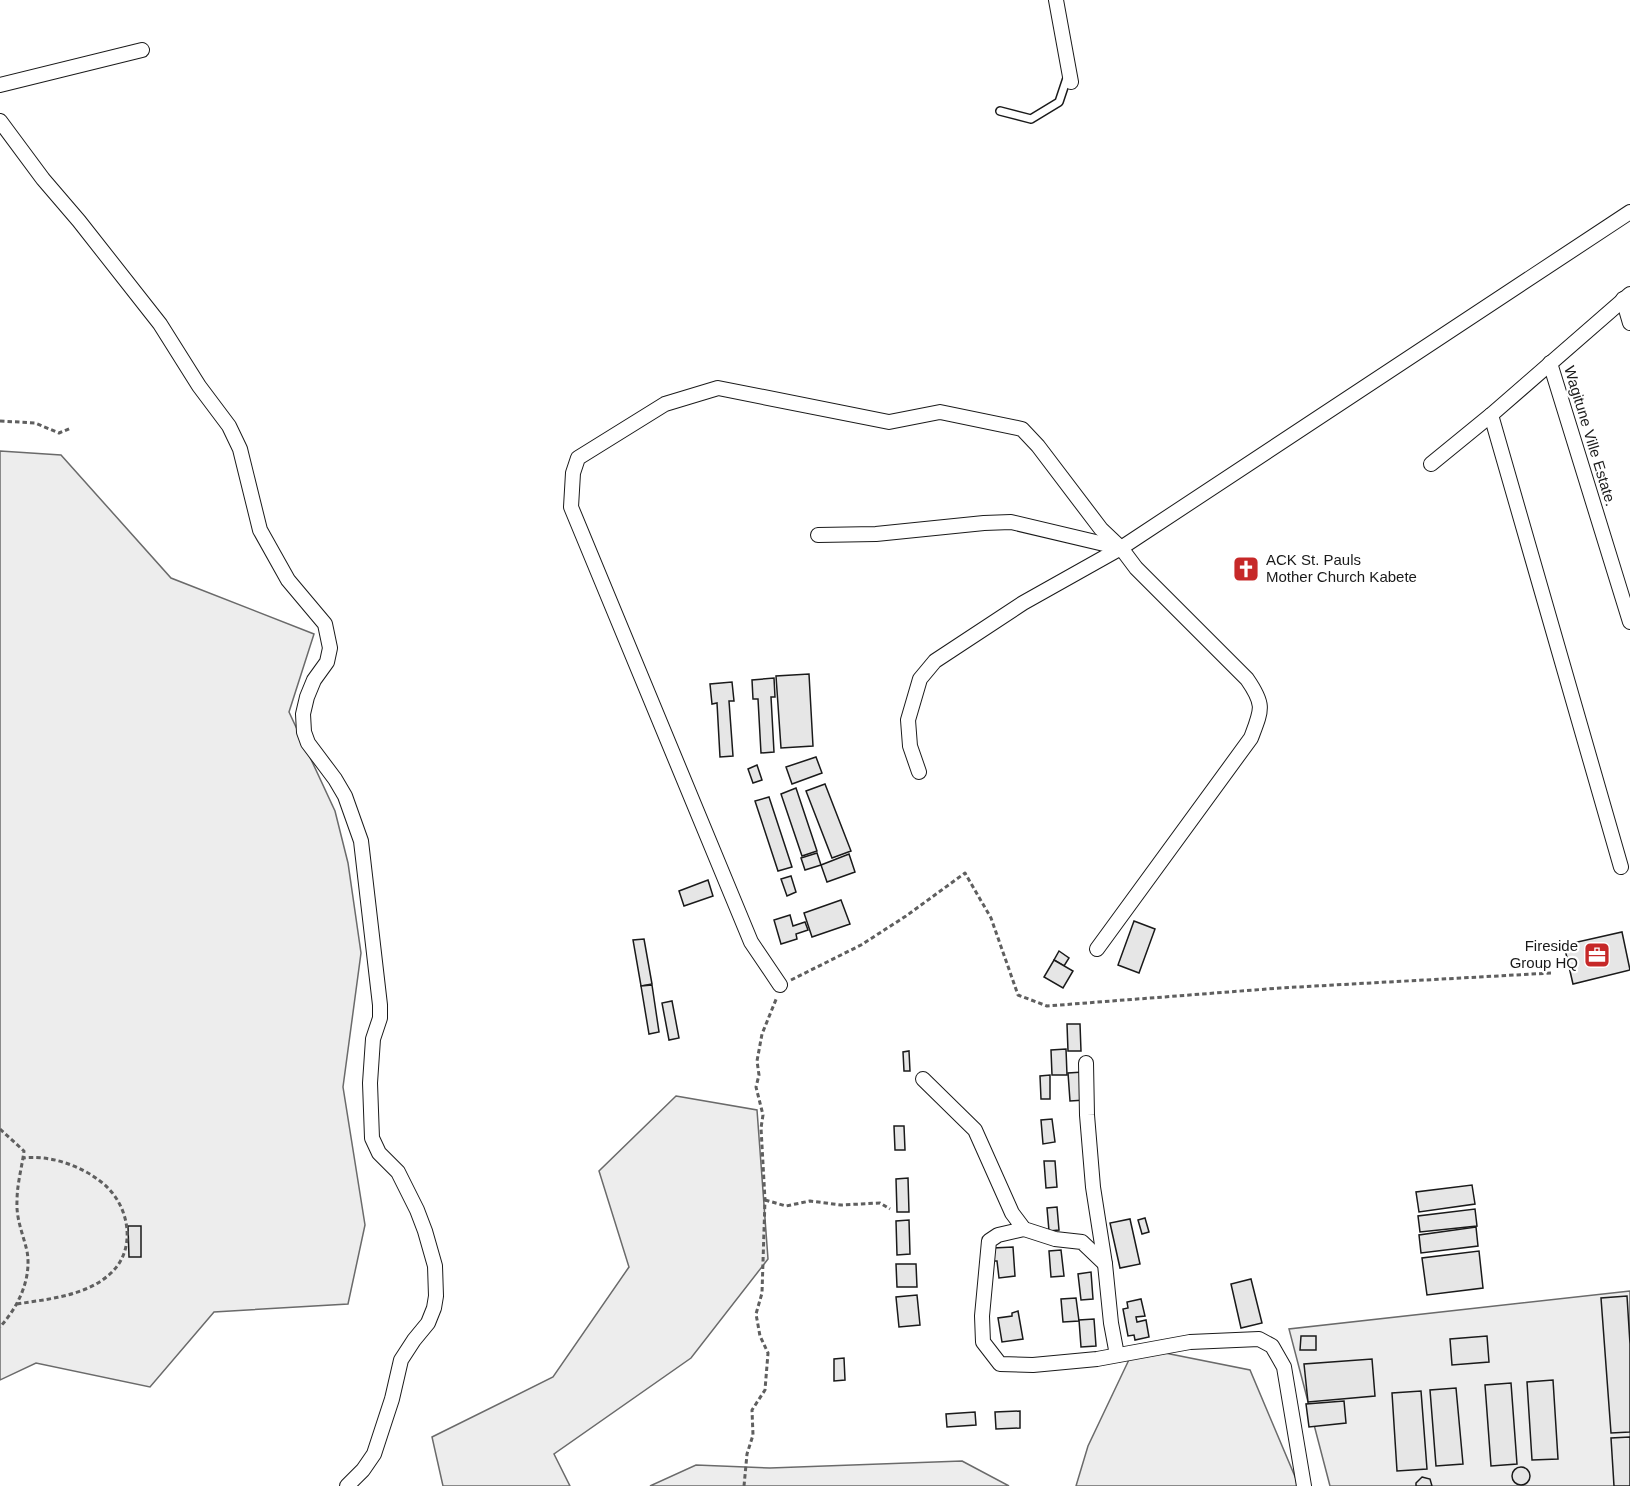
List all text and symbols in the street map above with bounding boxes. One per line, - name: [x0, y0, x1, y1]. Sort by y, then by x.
- street label: Wagitune Ville Estate.: [1561, 364, 1620, 508]
- place label: ACK St. Pauls Mother Church Kabete: [1266, 551, 1417, 585]
- church icon: ACK St. Pauls Mother Church Kabete: [1231, 554, 1261, 584]
- place label: Fireside Group HQ: [1510, 937, 1578, 971]
- office icon: Fireside Group HQ: [1582, 940, 1612, 970]

